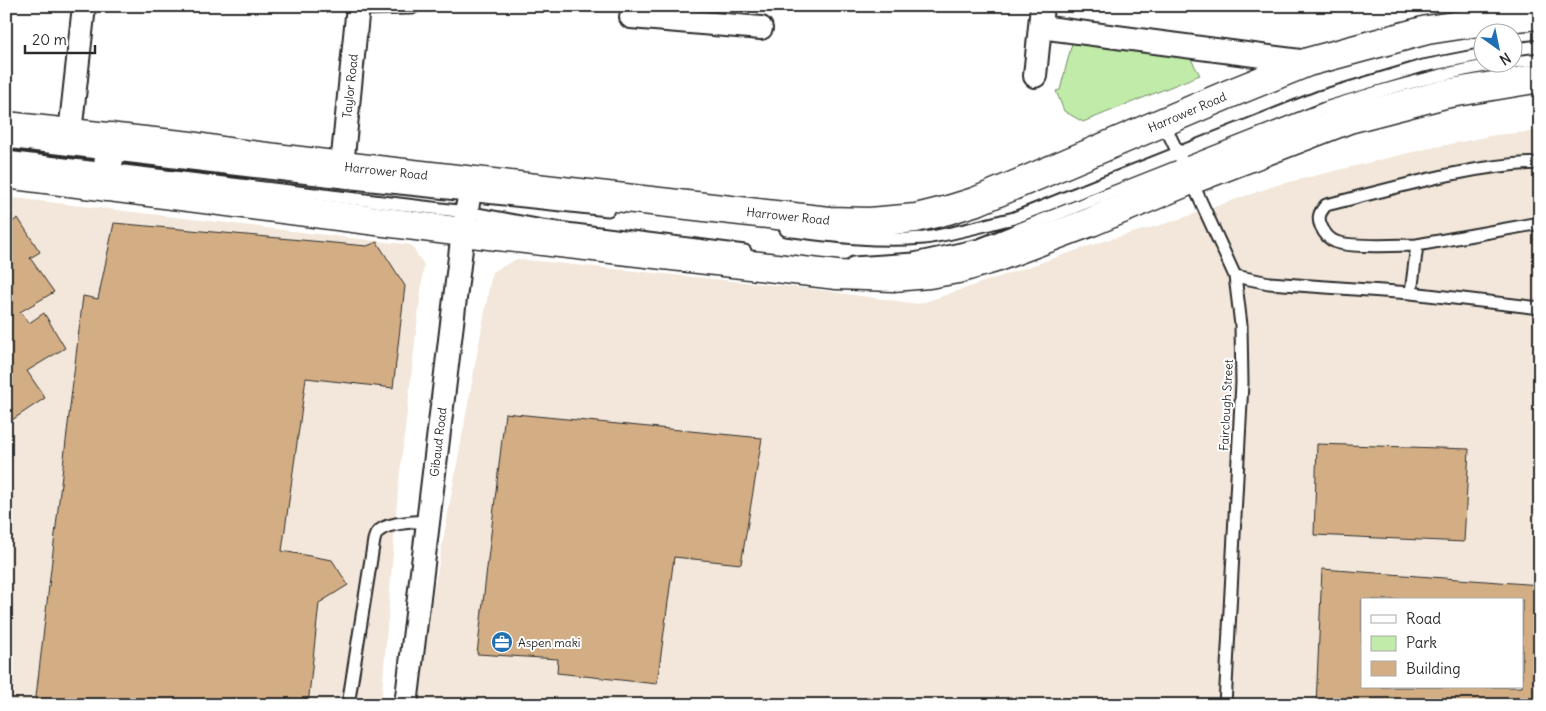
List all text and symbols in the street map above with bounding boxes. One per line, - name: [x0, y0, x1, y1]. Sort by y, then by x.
- scale bar: [25, 22, 95, 54]
- north arrow: [1474, 22, 1524, 72]
- text: 20 m: [32, 30, 67, 49]
- text: N: [1496, 49, 1514, 69]
- street label: Taylor Road: [339, 53, 361, 119]
- street label: Harrower Road: [1146, 89, 1228, 135]
- street label: Harrower Road: [344, 159, 428, 183]
- street label: Harrower Road: [746, 204, 830, 228]
- street label: Fairclough Street: [1216, 359, 1236, 451]
- street label: Gibaud Road: [426, 406, 450, 478]
- legend: [1361, 598, 1524, 688]
- text: Road: [1406, 609, 1441, 628]
- office icon: Aspen maki: [490, 630, 514, 654]
- text: Park: [1406, 633, 1437, 652]
- place label: Aspen maki: [518, 635, 580, 650]
- text: Building: [1406, 659, 1461, 678]

